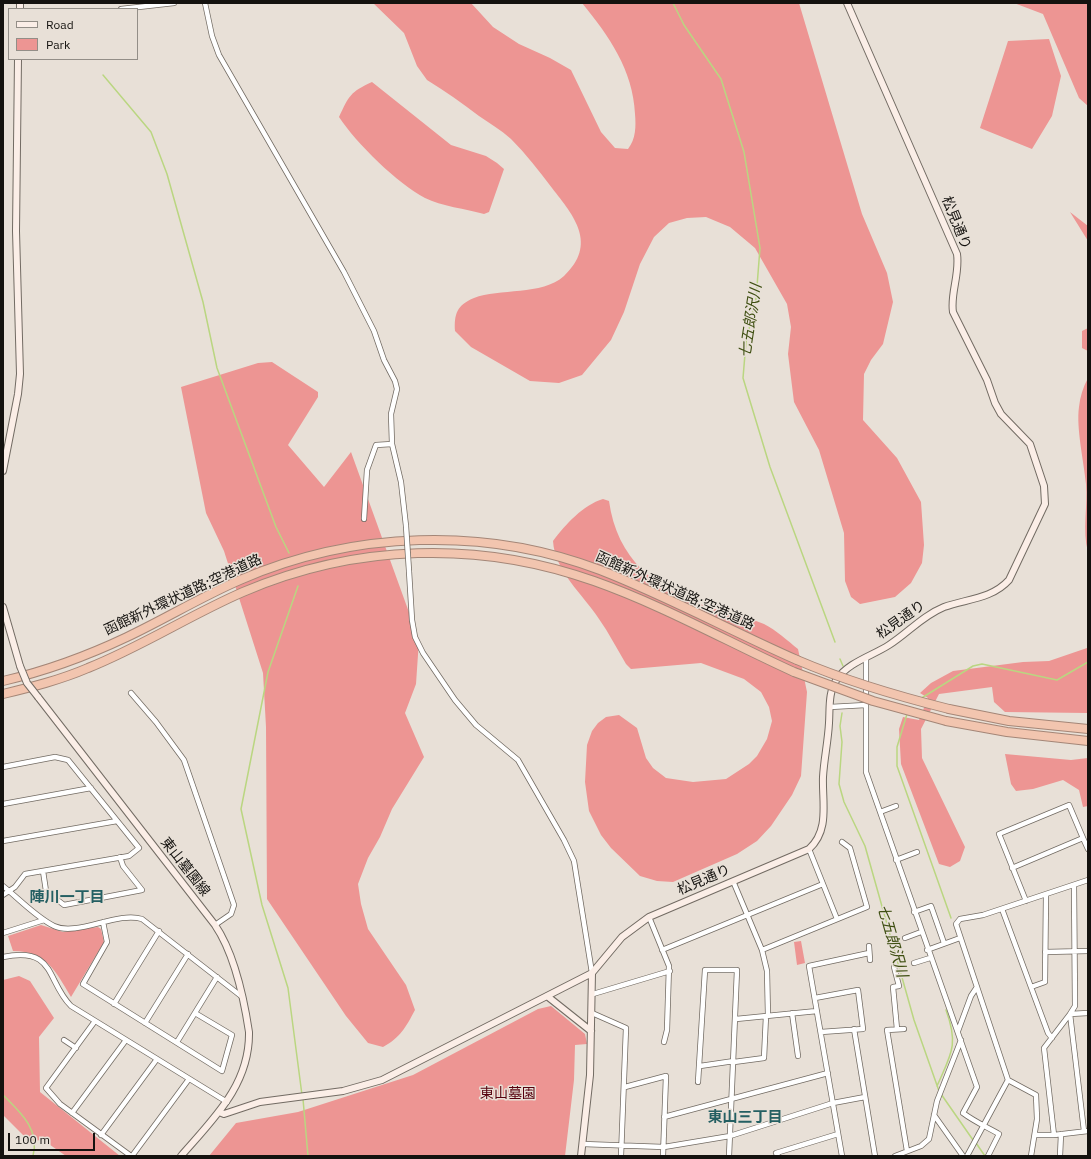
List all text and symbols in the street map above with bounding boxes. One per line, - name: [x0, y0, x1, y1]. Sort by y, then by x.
- legend: [8, 8, 138, 60]
- text: Road: [46, 17, 74, 32]
- text: Park: [46, 37, 70, 52]
- street label: 松見通り: [938, 194, 974, 252]
- water label: 七五郎沢川: [736, 283, 766, 359]
- street label: 函館新外環状道路;空港道路: [593, 548, 757, 634]
- street label: 函館新外環状道路;空港道路: [101, 551, 265, 639]
- street label: 松見通り: [873, 597, 929, 643]
- street label: 東山墓園線: [157, 834, 213, 900]
- street label: 松見通り: [675, 861, 733, 899]
- district label: 陣川一丁目: [30, 889, 104, 907]
- water label: 七五郎沢川: [873, 902, 911, 980]
- park label: 東山墓園: [480, 1086, 536, 1102]
- district label: 東山三丁目: [708, 1109, 782, 1127]
- scale bar: [10, 1125, 97, 1151]
- text: 100 m: [15, 1132, 50, 1147]

